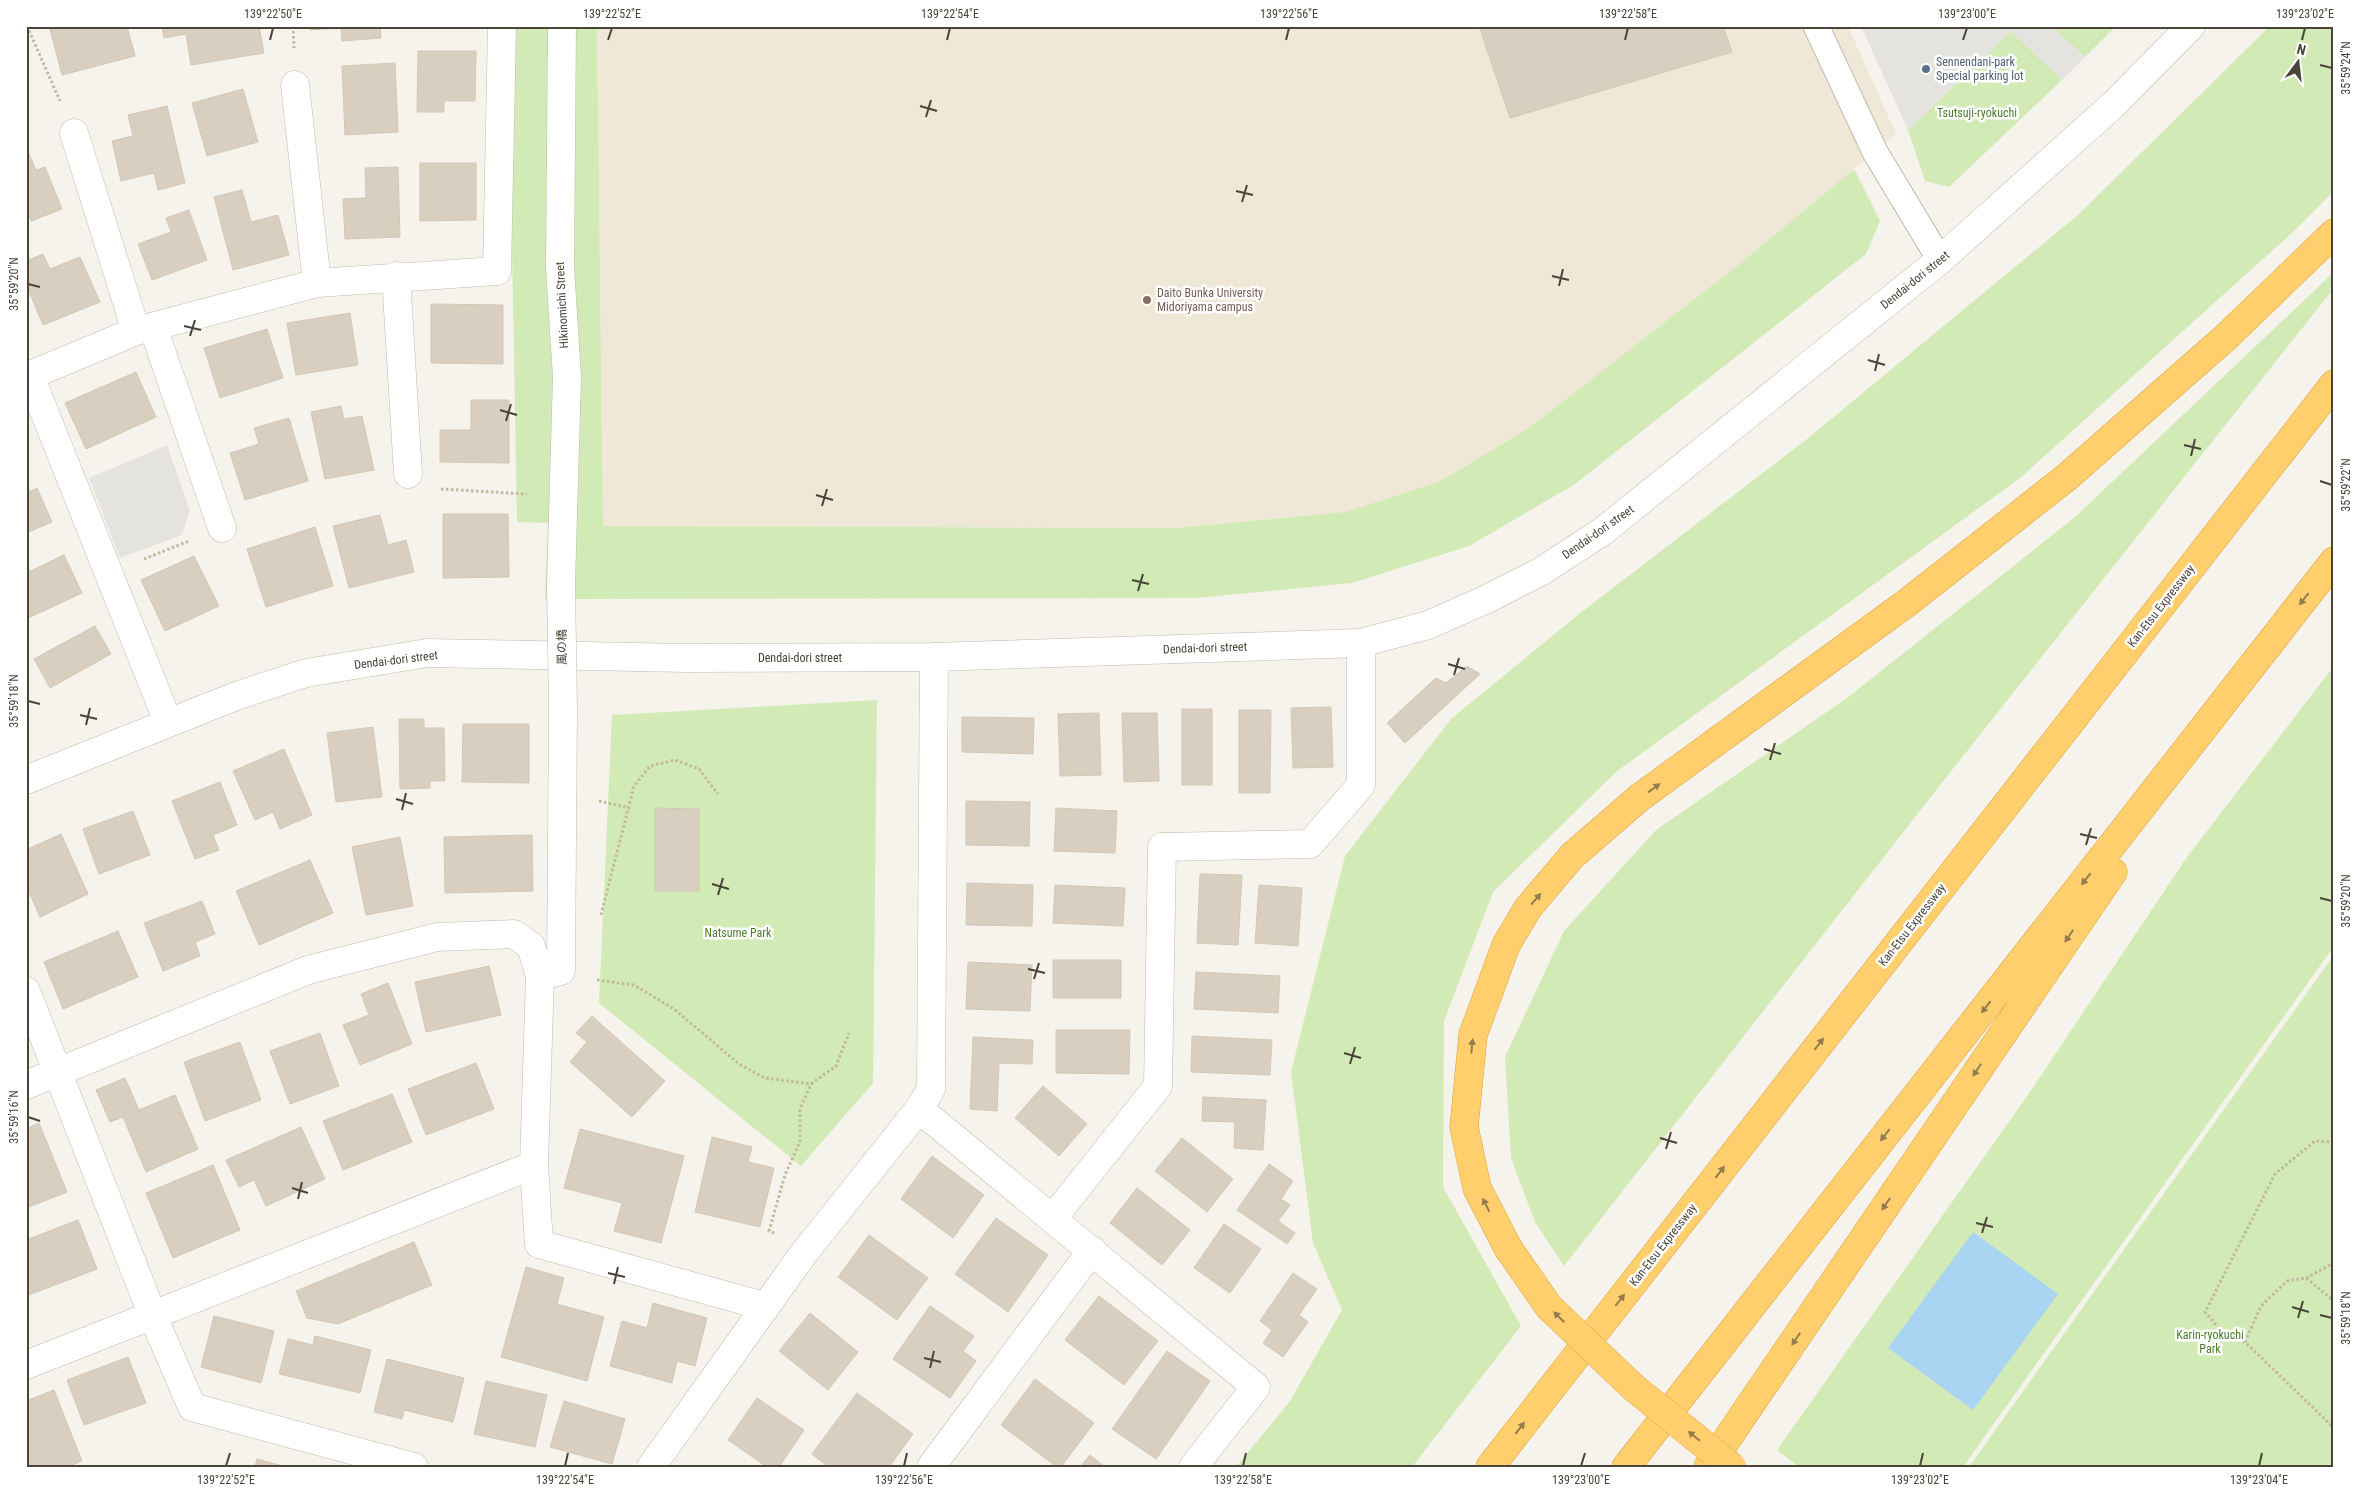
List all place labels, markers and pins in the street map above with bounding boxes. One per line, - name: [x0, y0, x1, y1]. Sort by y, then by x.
- place label: Sennendani-park Special parking lot: [1936, 55, 2024, 83]
- marker: Sennendani-park Special parking lot: [1920, 63, 1932, 75]
- place label: Daito Bunka University Midoriyama campus: [1157, 286, 1263, 314]
- marker: Daito Bunka University Midoriyama campus: [1141, 294, 1153, 306]

